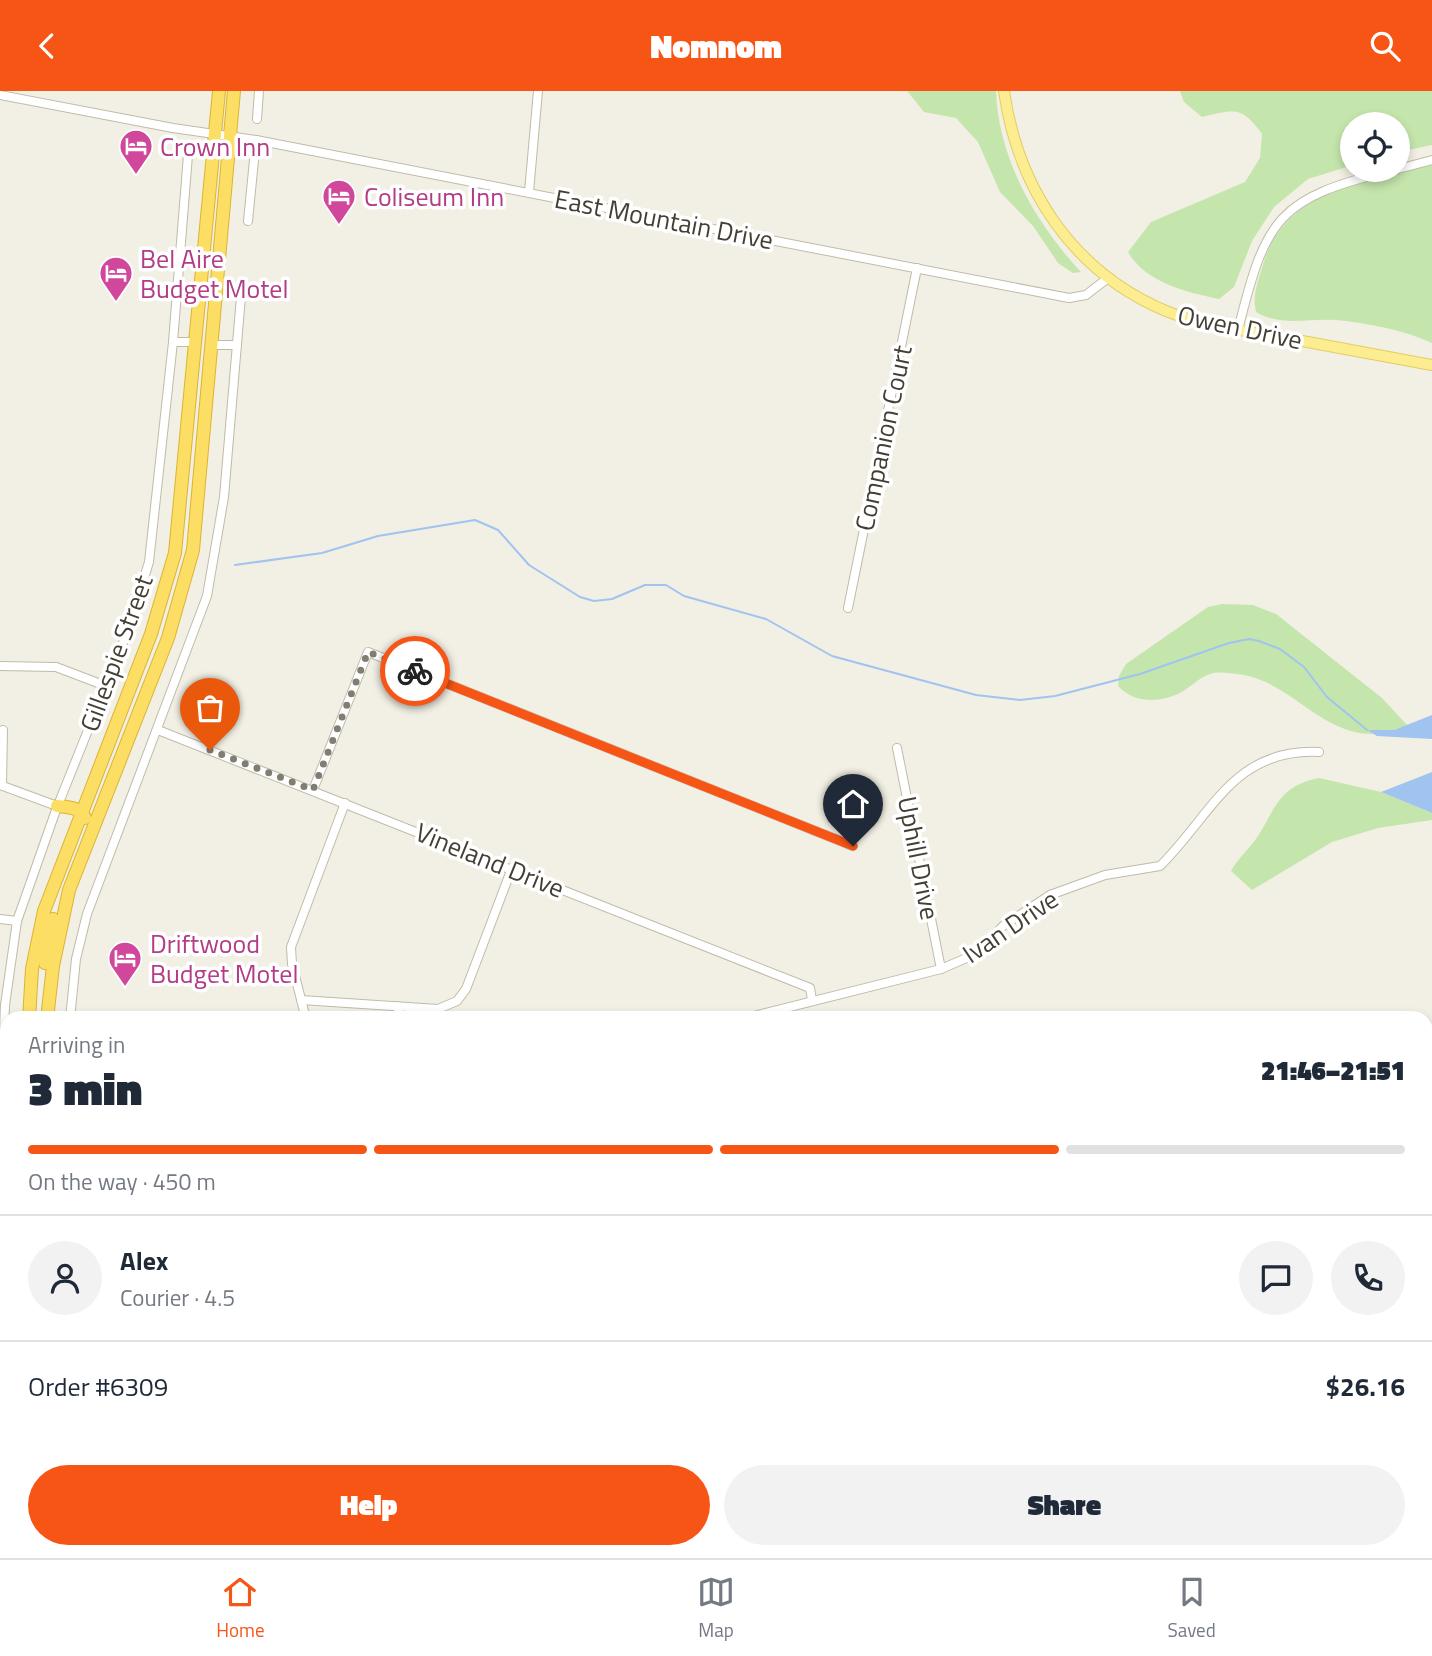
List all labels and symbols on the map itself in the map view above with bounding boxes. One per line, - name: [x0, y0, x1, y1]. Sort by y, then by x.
- hotel icon: Crown Inn: [117, 127, 155, 176]
- place label: Crown Inn: [160, 127, 270, 166]
- hotel icon: Coliseum Inn: [320, 177, 358, 226]
- place label: Coliseum Inn: [364, 177, 504, 216]
- street label: East Mountain Drive: [551, 179, 777, 259]
- place label: Bel Aire Budget Motel: [140, 239, 288, 308]
- hotel icon: Bel Aire Budget Motel: [97, 254, 135, 303]
- street label: Owen Drive: [1174, 295, 1306, 359]
- street label: Companion Court: [844, 342, 922, 534]
- street label: Gillespie Street: [70, 569, 162, 737]
- courier: [380, 636, 450, 706]
- pin: [180, 678, 240, 750]
- pin: [823, 774, 883, 846]
- street label: Uphill Drive: [888, 793, 950, 923]
- street label: Vineland Drive: [410, 812, 570, 908]
- street label: Ivan Drive: [954, 880, 1066, 972]
- place label: Driftwood Budget Motel: [150, 924, 298, 993]
- hotel icon: Driftwood Budget Motel: [106, 939, 144, 988]

